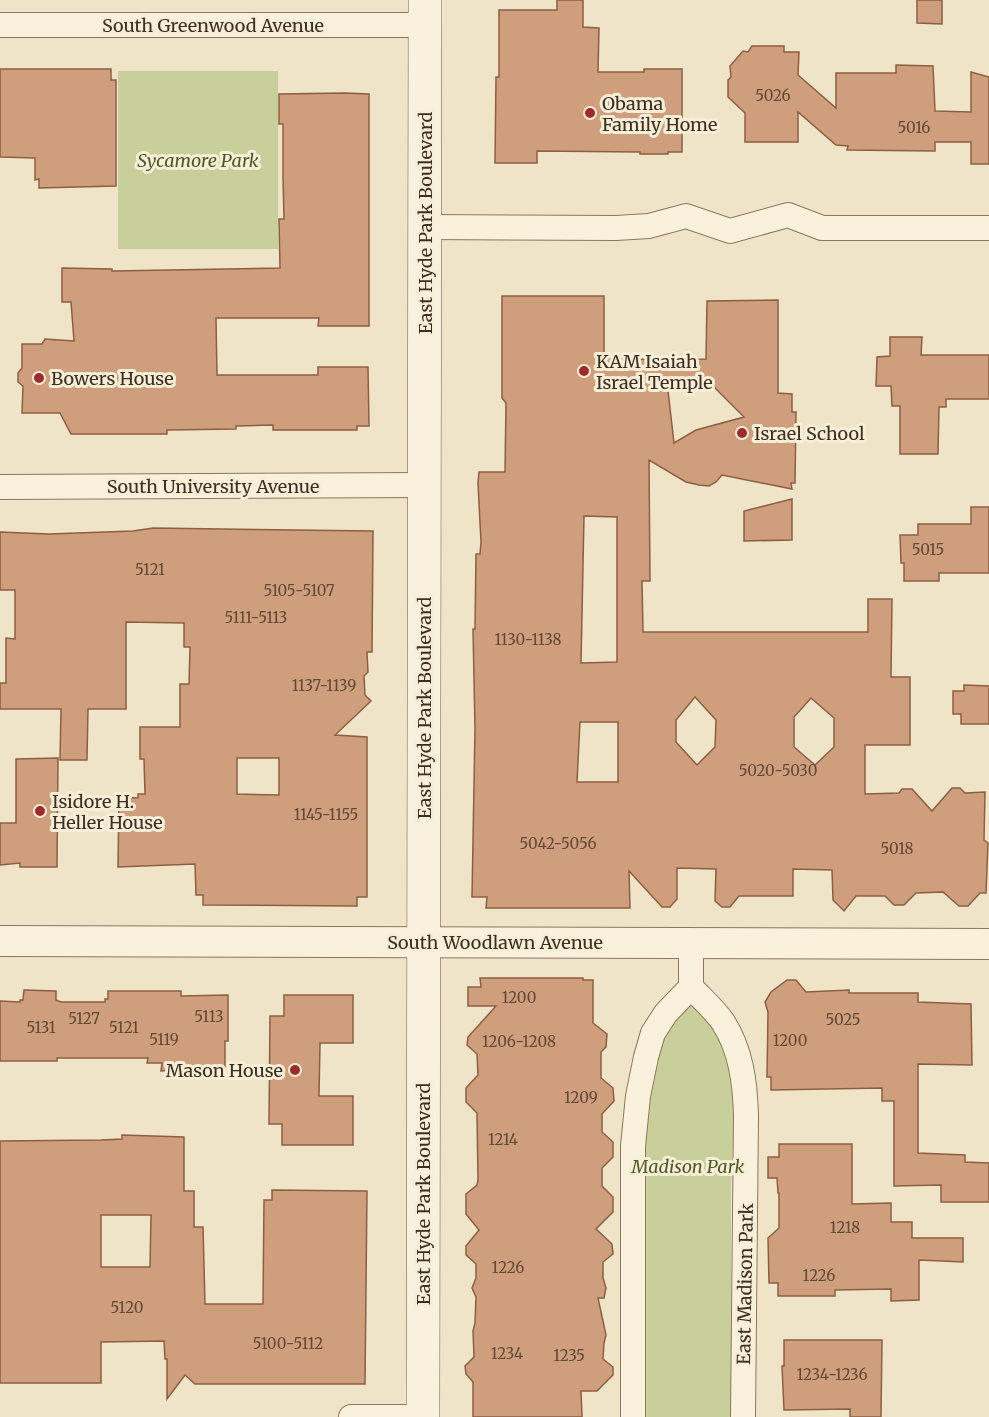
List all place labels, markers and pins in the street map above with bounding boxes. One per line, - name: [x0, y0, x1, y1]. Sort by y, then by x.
- place label: Obama Family Home: [602, 92, 717, 136]
- marker: Obama Family Home: [583, 106, 597, 120]
- place label: KAM Isaiah Israel Temple: [596, 350, 713, 394]
- marker: KAM Isaiah Israel Temple: [577, 364, 591, 378]
- place label: Bowers House: [51, 367, 174, 390]
- marker: Bowers House: [32, 371, 46, 385]
- place label: Israel School: [754, 422, 865, 445]
- marker: Israel School: [735, 426, 749, 440]
- place label: Isidore H. Heller House: [52, 790, 163, 834]
- marker: Isidore H. Heller House: [33, 804, 47, 818]
- place label: Mason House: [166, 1059, 283, 1082]
- marker: Mason House: [288, 1063, 302, 1077]

